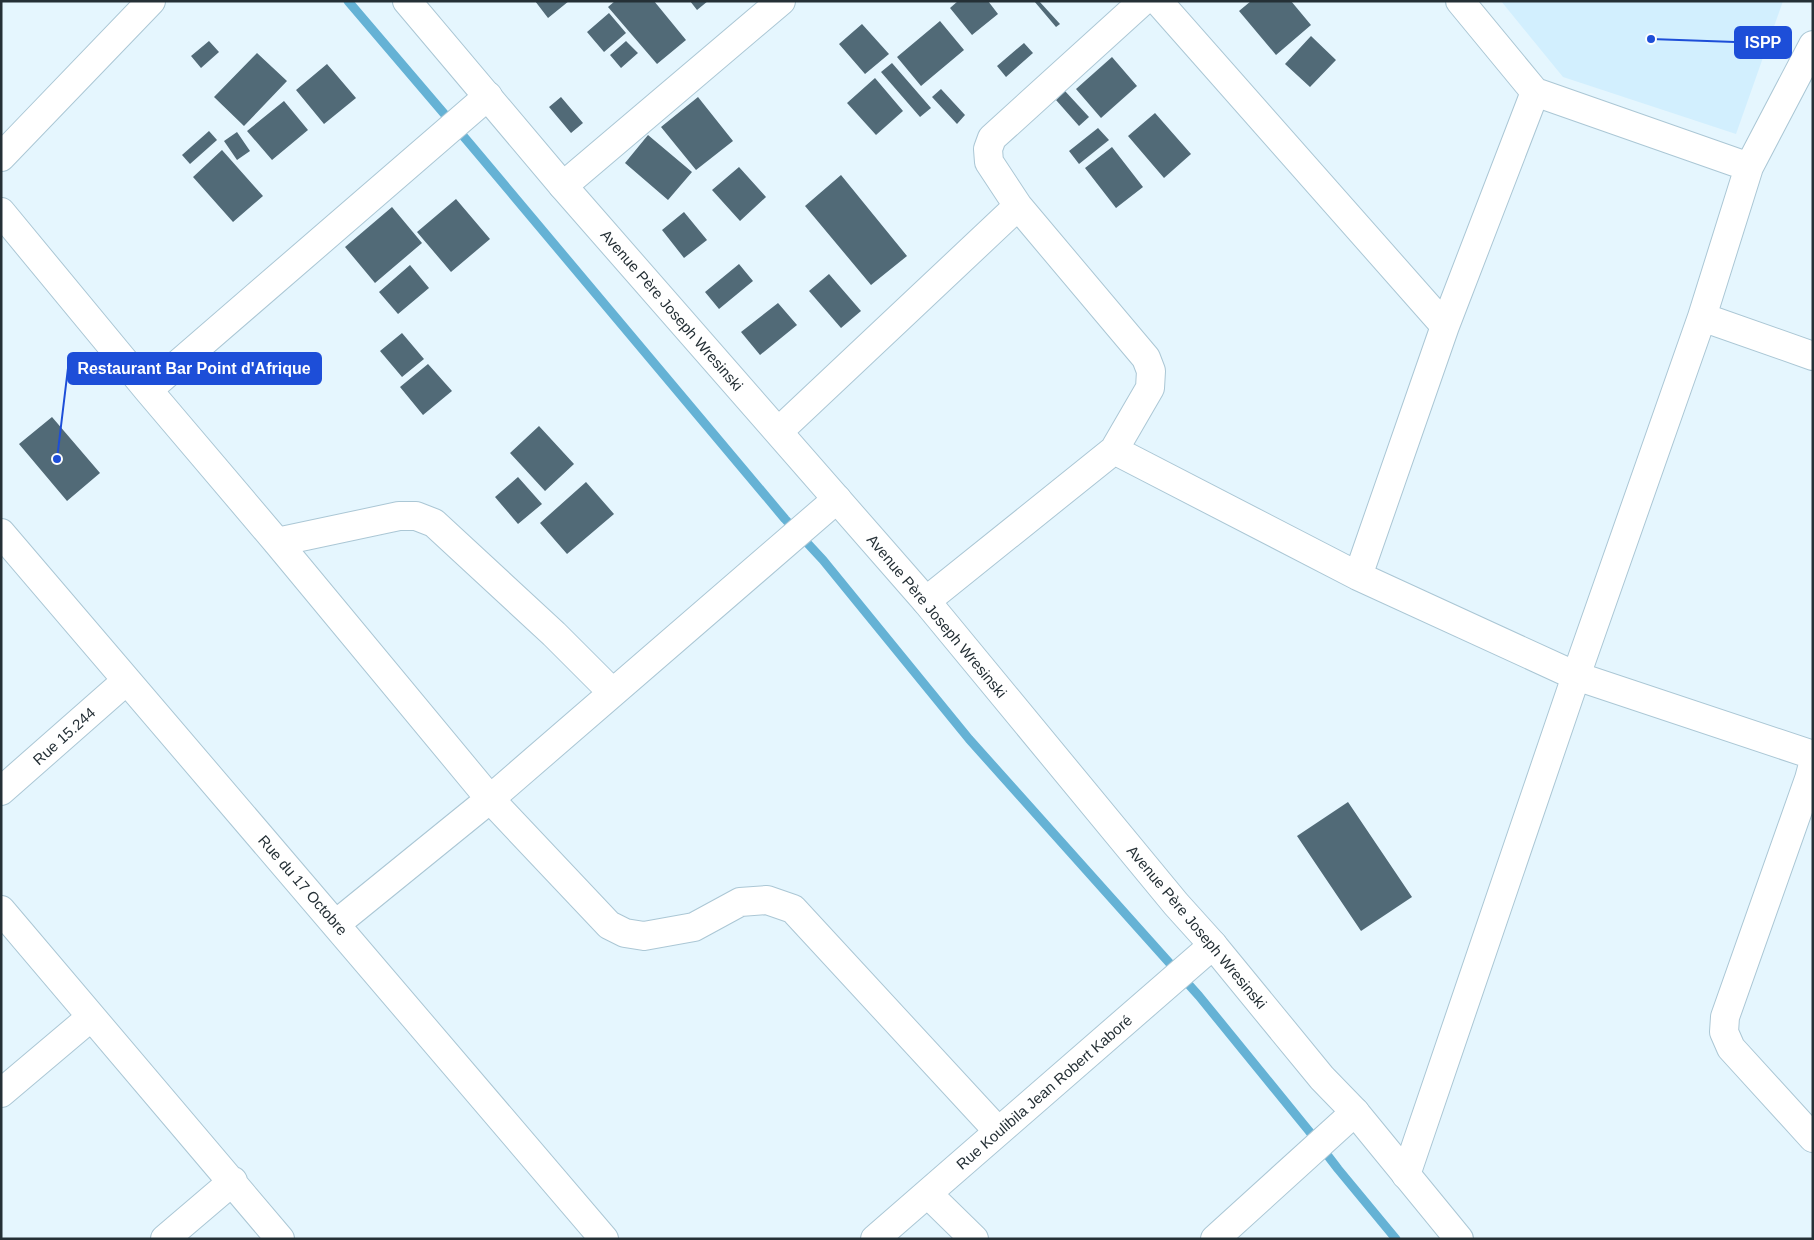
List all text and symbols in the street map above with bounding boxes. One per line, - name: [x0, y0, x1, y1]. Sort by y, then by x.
- callout: ISPP: [1735, 27, 1791, 58]
- text: ISPP: [1745, 34, 1782, 51]
- street label: Avenue Père Joseph Wresinski: [597, 226, 747, 394]
- callout: Restaurant Bar Point d'Afrique: [68, 353, 321, 384]
- text: Restaurant Bar Point d'Afrique: [77, 360, 311, 377]
- street label: Avenue Père Joseph Wresinski: [864, 531, 1010, 701]
- street label: Rue 15.244: [29, 704, 99, 768]
- street label: Rue du 17 Octobre: [255, 832, 351, 938]
- street label: Avenue Père Joseph Wresinski: [1124, 842, 1270, 1012]
- street label: Rue Koulibila Jean Robert Kaboré: [953, 1011, 1135, 1173]

